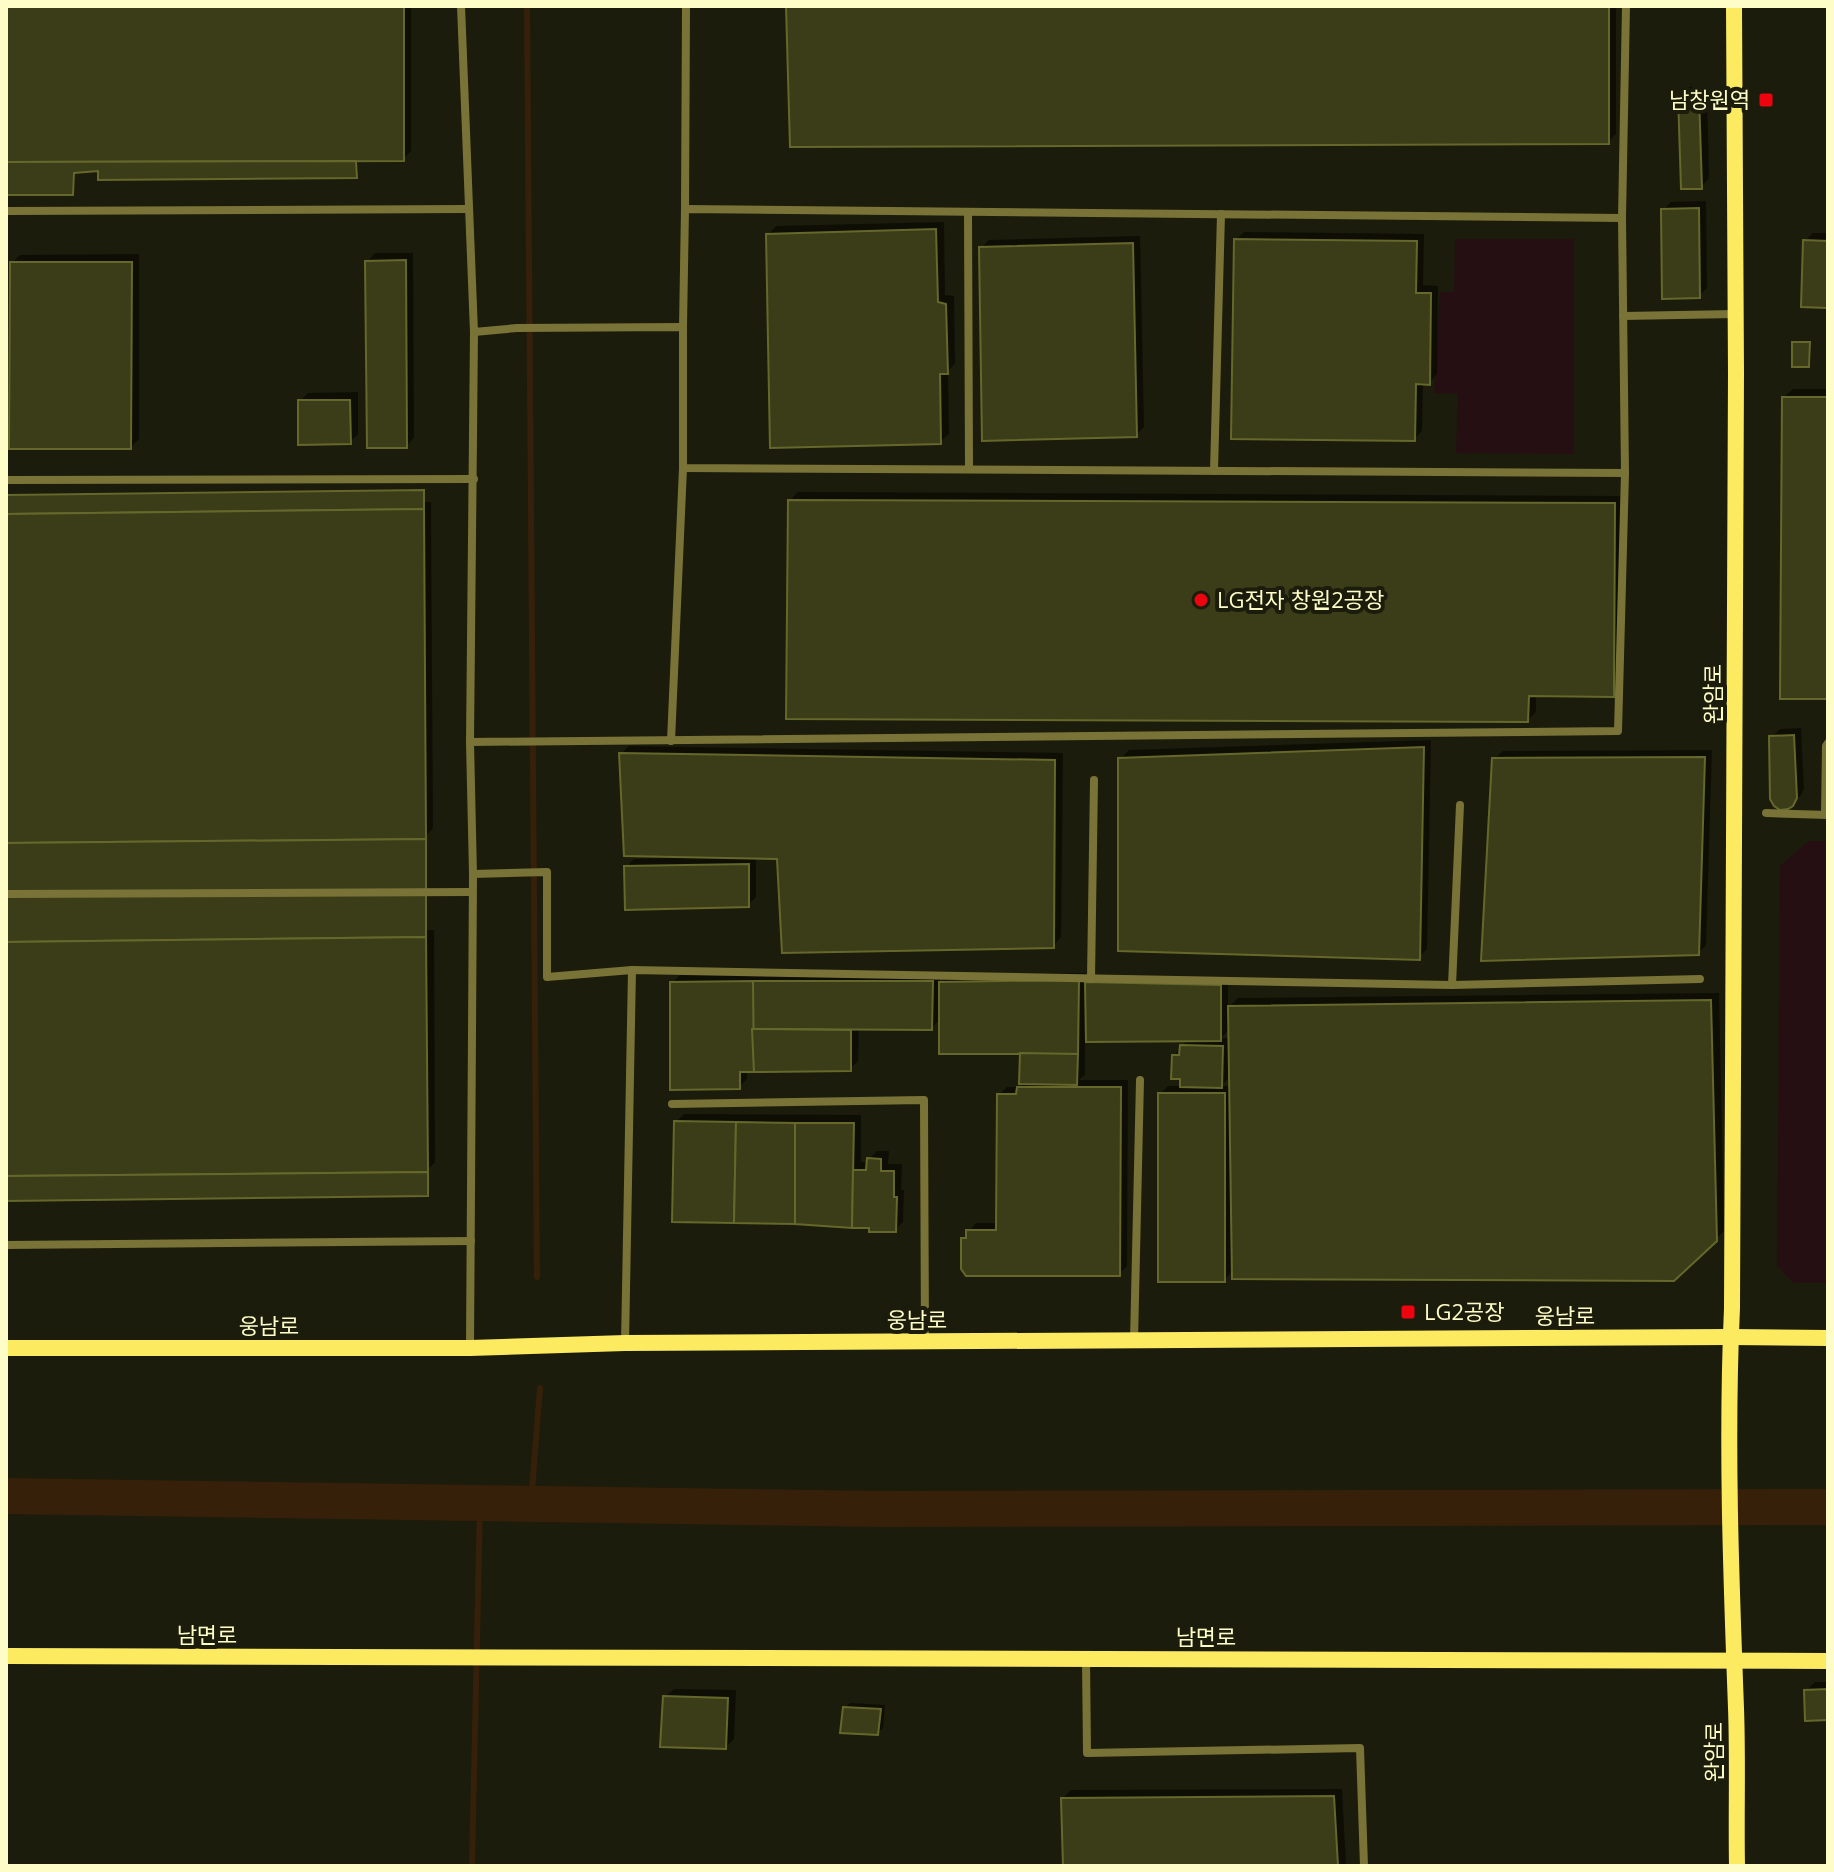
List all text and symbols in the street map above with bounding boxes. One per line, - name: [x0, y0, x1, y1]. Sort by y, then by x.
- place label: 남창원역: [1669, 84, 1750, 114]
- marker: 남창원역: [1757, 91, 1775, 109]
- place label: LG전자 창원2공장: [1217, 584, 1384, 614]
- marker: LG전자 창원2공장: [1192, 591, 1210, 609]
- street label: 완암로: [1697, 664, 1727, 724]
- place label: LG2공장: [1424, 1296, 1505, 1326]
- street label: 웅남로: [1535, 1300, 1595, 1330]
- marker: LG2공장: [1399, 1303, 1417, 1321]
- street label: 웅남로: [887, 1304, 947, 1334]
- street label: 웅남로: [239, 1310, 299, 1340]
- street label: 남면로: [177, 1619, 237, 1649]
- street label: 남면로: [1176, 1621, 1236, 1651]
- street label: 완암로: [1698, 1722, 1728, 1782]

